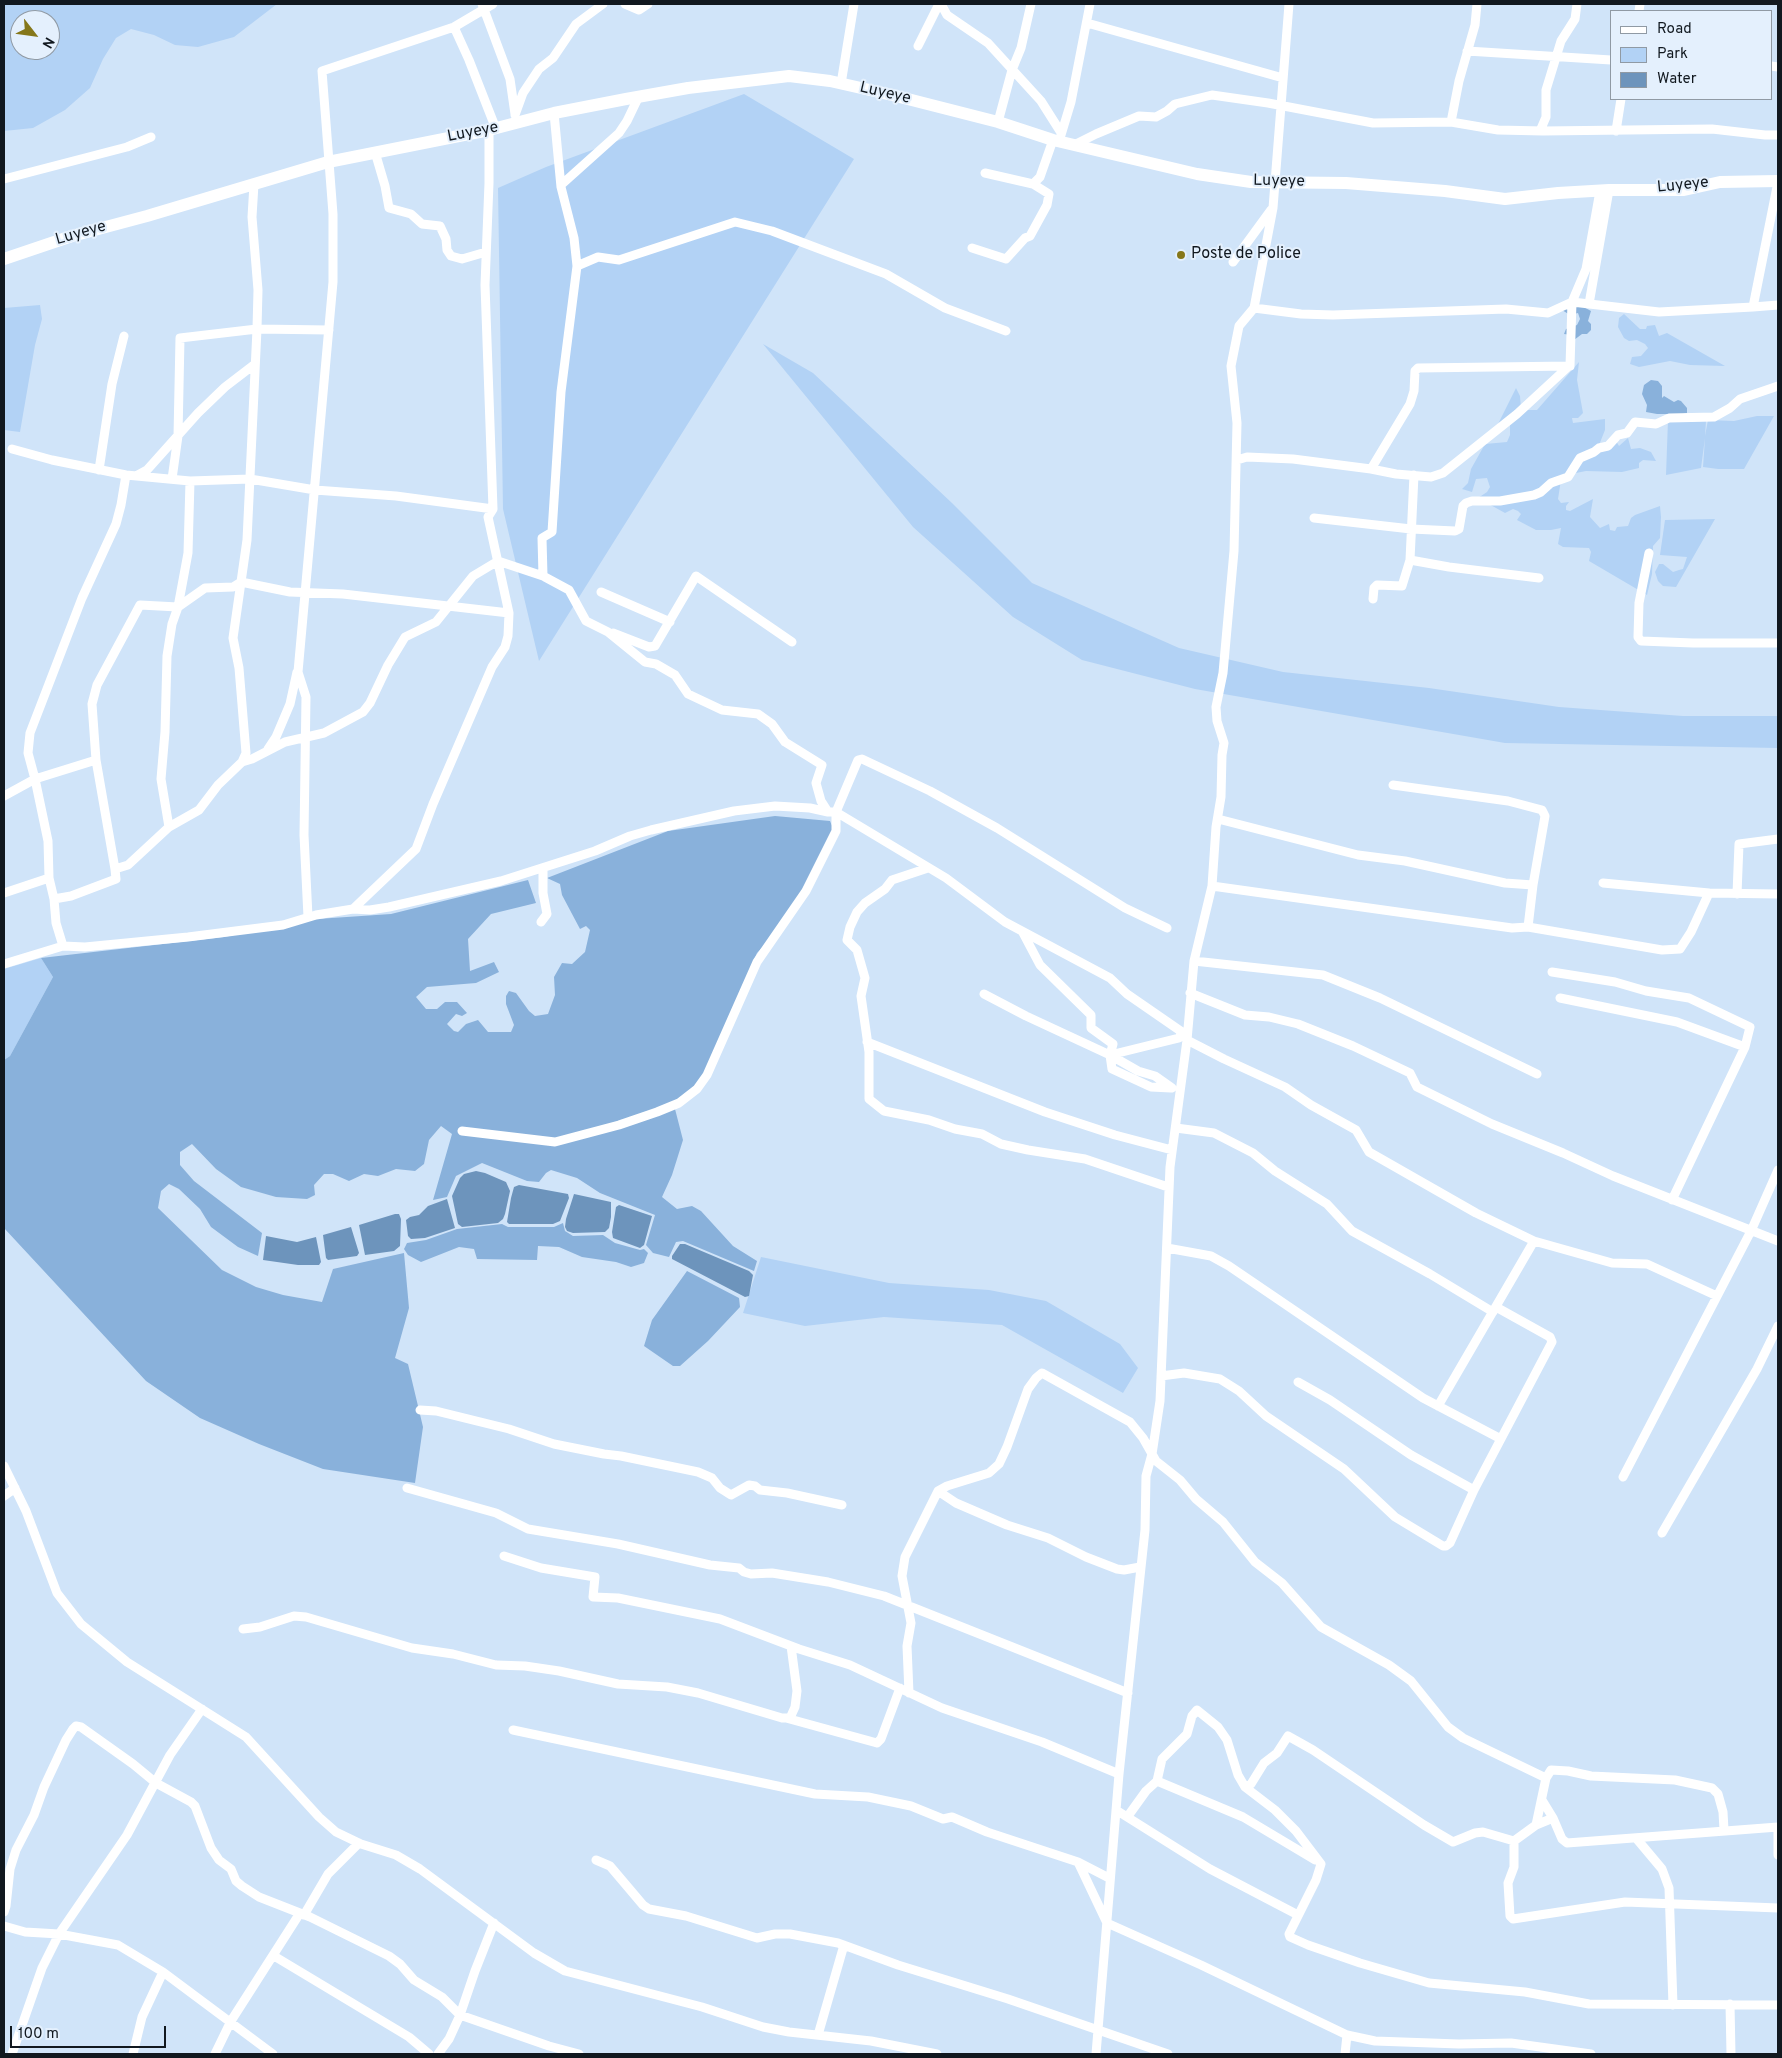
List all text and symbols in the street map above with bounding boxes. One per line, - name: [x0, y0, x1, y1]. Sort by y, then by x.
- north arrow: [10, 10, 60, 60]
- legend: [1610, 10, 1772, 100]
- text: Road: [1657, 20, 1692, 39]
- text: N: [38, 34, 57, 51]
- text: Park: [1657, 45, 1688, 64]
- text: Water: [1657, 70, 1696, 89]
- street label: Luyeye: [858, 79, 912, 109]
- street label: Luyeye: [446, 119, 500, 147]
- street label: Luyeye: [1253, 172, 1305, 192]
- street label: Luyeye: [1656, 174, 1710, 198]
- street label: Luyeye: [53, 218, 109, 250]
- place label: Poste de Police: [1191, 245, 1301, 265]
- marker: Poste de Police: [1175, 249, 1187, 261]
- scale bar: [12, 2016, 169, 2048]
- text: 100 m: [18, 2025, 59, 2044]

